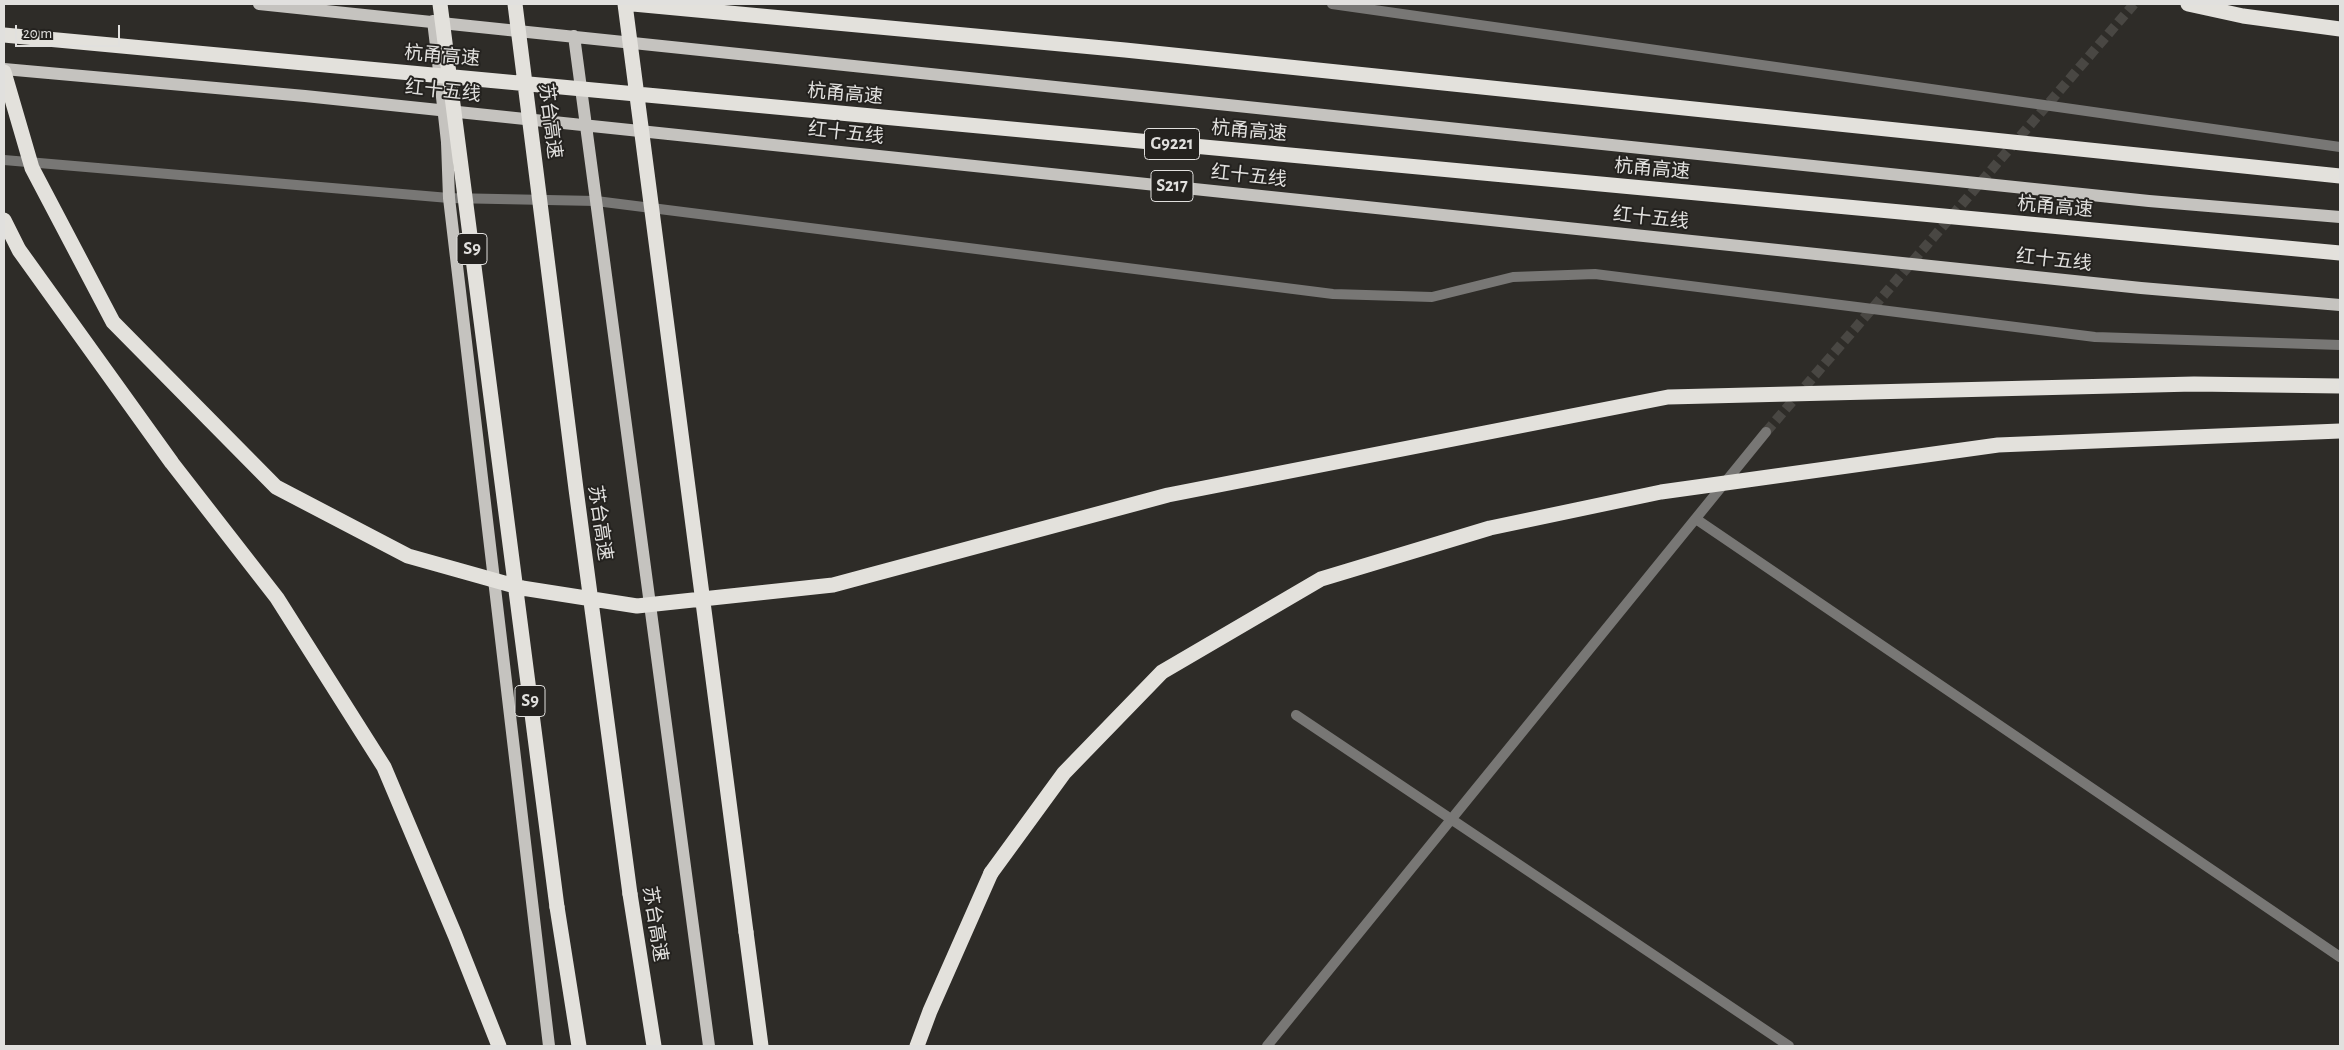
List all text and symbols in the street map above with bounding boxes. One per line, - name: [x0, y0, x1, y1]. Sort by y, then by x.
- scale bar: [18, 15, 122, 47]
- text: 20 m: [23, 26, 52, 41]
- street label: 杭甬高速: [403, 41, 481, 71]
- street label: 红十五线: [404, 76, 482, 106]
- street label: 杭甬高速: [806, 79, 884, 109]
- street label: 苏台高速: [534, 82, 566, 160]
- street label: 杭甬高速: [1210, 116, 1288, 146]
- street label: 红十五线: [807, 118, 885, 148]
- road number: G9221: [1144, 128, 1200, 160]
- street label: 杭甬高速: [1613, 154, 1691, 184]
- street label: 红十五线: [1210, 161, 1288, 191]
- road number: S217: [1151, 170, 1193, 202]
- street label: 杭甬高速: [2016, 192, 2094, 222]
- street label: 红十五线: [1612, 203, 1690, 233]
- road number: S9: [457, 233, 487, 264]
- street label: 红十五线: [2015, 245, 2093, 275]
- street label: 苏台高速: [583, 484, 617, 562]
- road number: S9: [515, 686, 545, 716]
- street label: 苏台高速: [638, 885, 672, 963]

